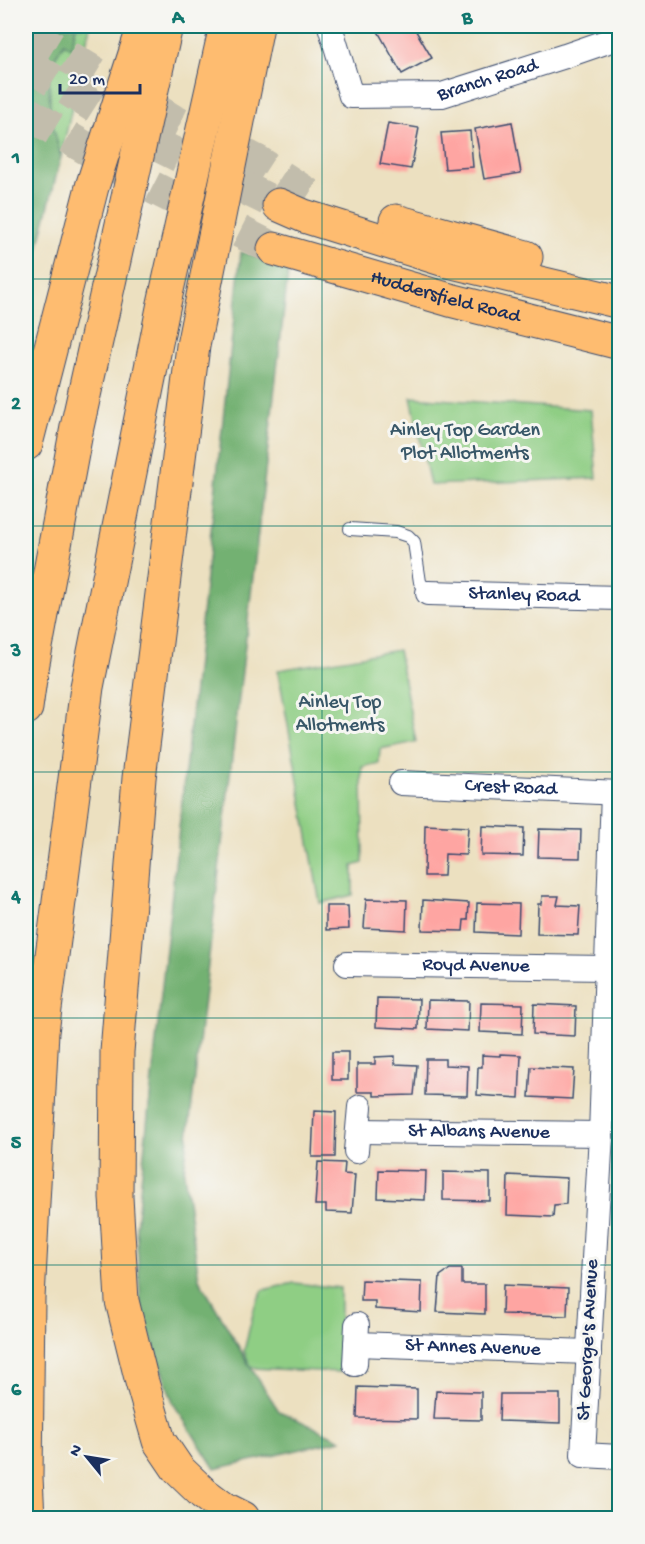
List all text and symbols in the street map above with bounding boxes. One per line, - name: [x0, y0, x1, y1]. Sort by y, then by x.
- text: A: [171, 8, 186, 31]
- text: B: [461, 8, 473, 31]
- street label: Branch Road: [434, 53, 543, 107]
- scale bar: [60, 57, 140, 95]
- text: 20 m: [69, 70, 105, 91]
- text: 1: [11, 148, 20, 171]
- street label: Huddersfield Road: [368, 266, 525, 329]
- text: 2: [11, 394, 21, 417]
- park label: Ainley Top Garden Plot Allotments: [390, 420, 540, 466]
- street label: Stanley Road: [468, 583, 582, 609]
- text: 3: [10, 641, 21, 664]
- park label: Ainley Top Allotments: [296, 692, 385, 738]
- street label: Crest Road: [464, 774, 560, 802]
- text: 4: [10, 887, 21, 910]
- street label: Royd Avenue: [422, 954, 531, 978]
- street label: St Albans Avenue: [408, 1120, 551, 1145]
- text: 5: [11, 1133, 22, 1156]
- street label: St George's Avenue: [573, 1258, 605, 1421]
- street label: St Annes Avenue: [405, 1334, 542, 1362]
- text: 6: [11, 1380, 22, 1403]
- north arrow: [57, 1427, 117, 1487]
- text: N: [66, 1442, 88, 1461]

